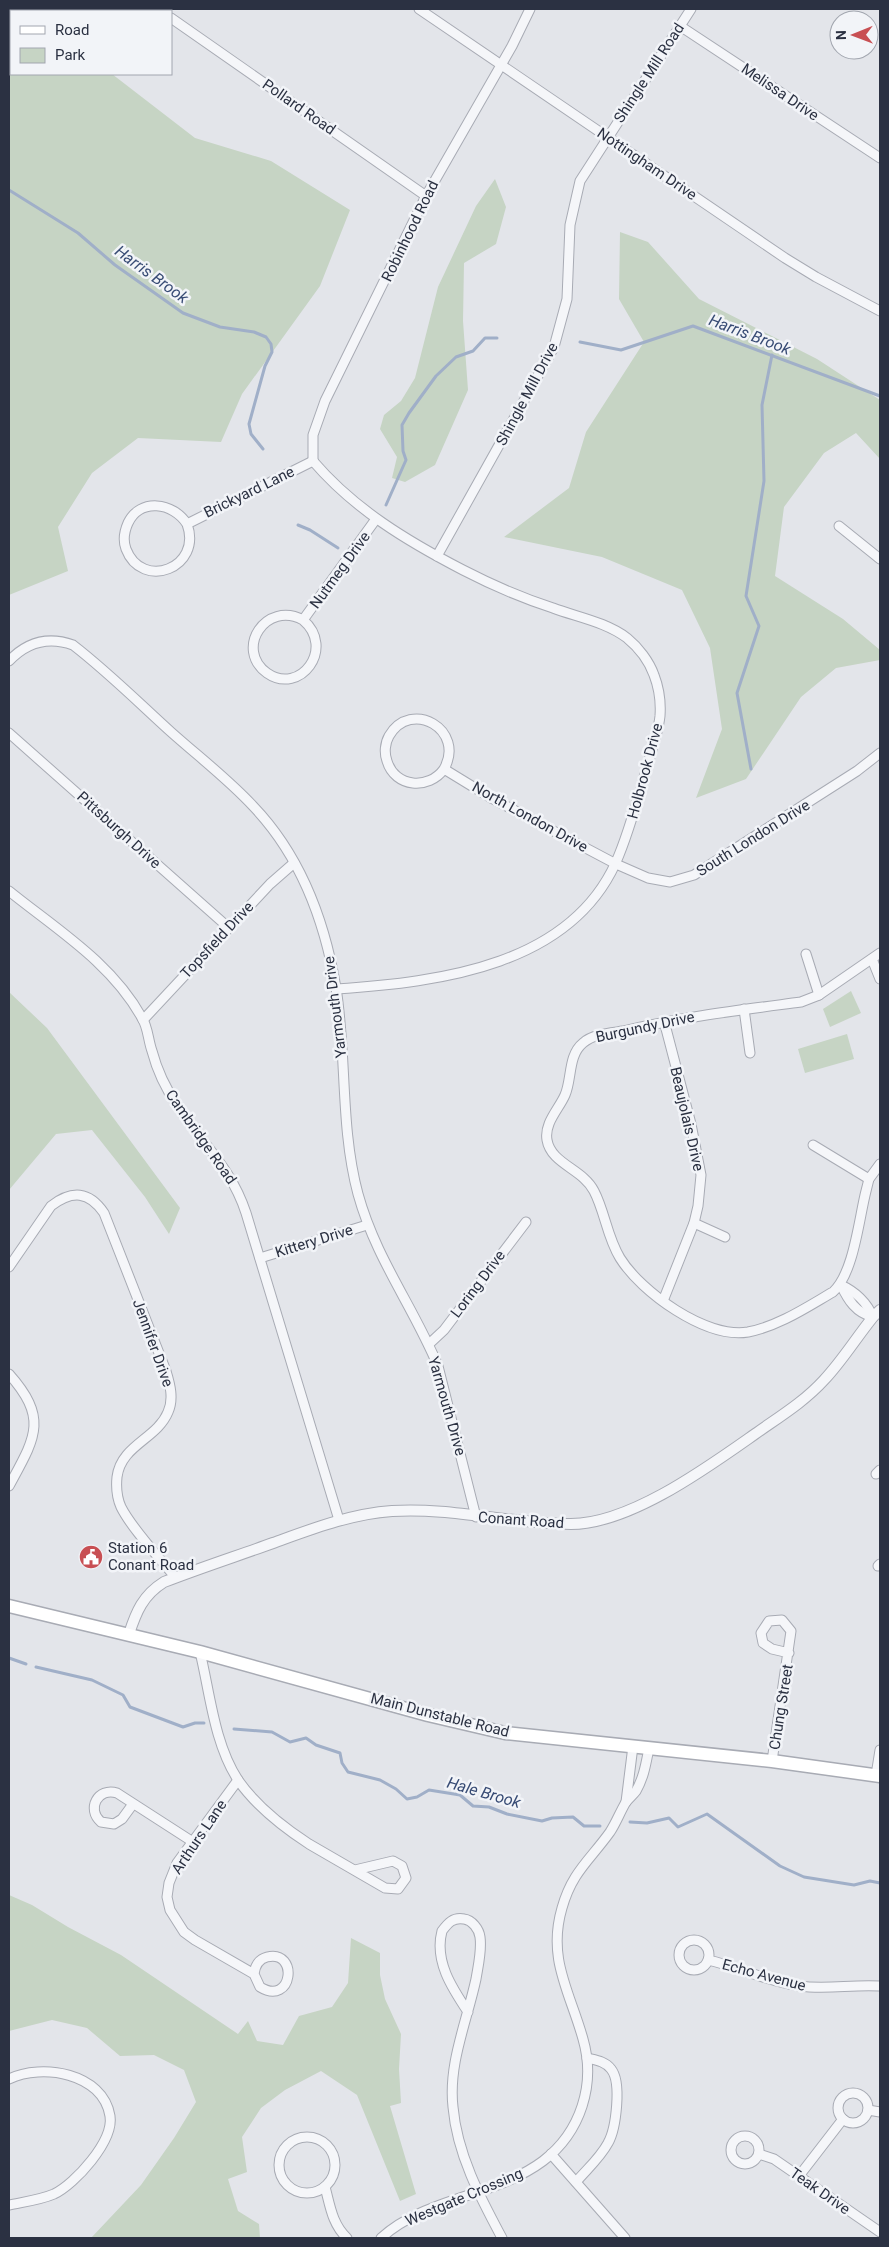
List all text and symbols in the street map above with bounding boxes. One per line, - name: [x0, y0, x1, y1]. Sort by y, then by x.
- legend: [10, 10, 172, 75]
- north arrow: [829, 10, 879, 60]
- street label: Shingle Mill Road: [610, 20, 688, 126]
- text: Road: [55, 21, 89, 39]
- text: N: [833, 30, 849, 40]
- text: Park: [55, 46, 86, 64]
- street label: Melissa Drive: [738, 60, 822, 124]
- street label: Pollard Road: [259, 75, 339, 139]
- street label: Nottingham Drive: [594, 124, 700, 204]
- street label: Robinhood Road: [378, 178, 442, 284]
- water label: Harris Brook: [111, 241, 193, 308]
- water label: Harris Brook: [706, 310, 794, 359]
- street label: Shingle Mill Drive: [492, 339, 562, 449]
- street label: Brickyard Lane: [201, 462, 297, 522]
- street label: Nutmeg Drive: [306, 528, 374, 612]
- street label: Holbrook Drive: [624, 721, 666, 821]
- street label: North London Drive: [469, 778, 591, 856]
- street label: Pittsburgh Drive: [73, 788, 165, 872]
- street label: South London Drive: [693, 796, 813, 880]
- street label: Topsfield Drive: [177, 898, 257, 982]
- street label: Yarmouth Drive: [320, 955, 350, 1059]
- street label: Burgundy Drive: [594, 1008, 696, 1046]
- street label: Beaujolais Drive: [666, 1065, 708, 1173]
- street label: Cambridge Road: [162, 1086, 240, 1188]
- street label: Kittery Drive: [273, 1221, 355, 1261]
- street label: Loring Drive: [447, 1247, 509, 1321]
- street label: Jennifer Drive: [129, 1297, 177, 1389]
- street label: Yarmouth Drive: [424, 1354, 470, 1458]
- street label: Conant Road: [477, 1508, 565, 1532]
- place label: Station 6 Conant Road: [108, 1539, 194, 1574]
- public building icon: Station 6 Conant Road: [78, 1544, 104, 1570]
- street label: Chung Street: [765, 1663, 797, 1751]
- street label: Main Dunstable Road: [369, 1689, 511, 1741]
- water label: Hale Brook: [445, 1773, 524, 1812]
- street label: Arthurs Lane: [168, 1796, 230, 1878]
- street label: Echo Avenue: [720, 1955, 808, 1995]
- street label: Westgate Crossing: [403, 2164, 525, 2230]
- street label: Teak Drive: [786, 2164, 854, 2218]

